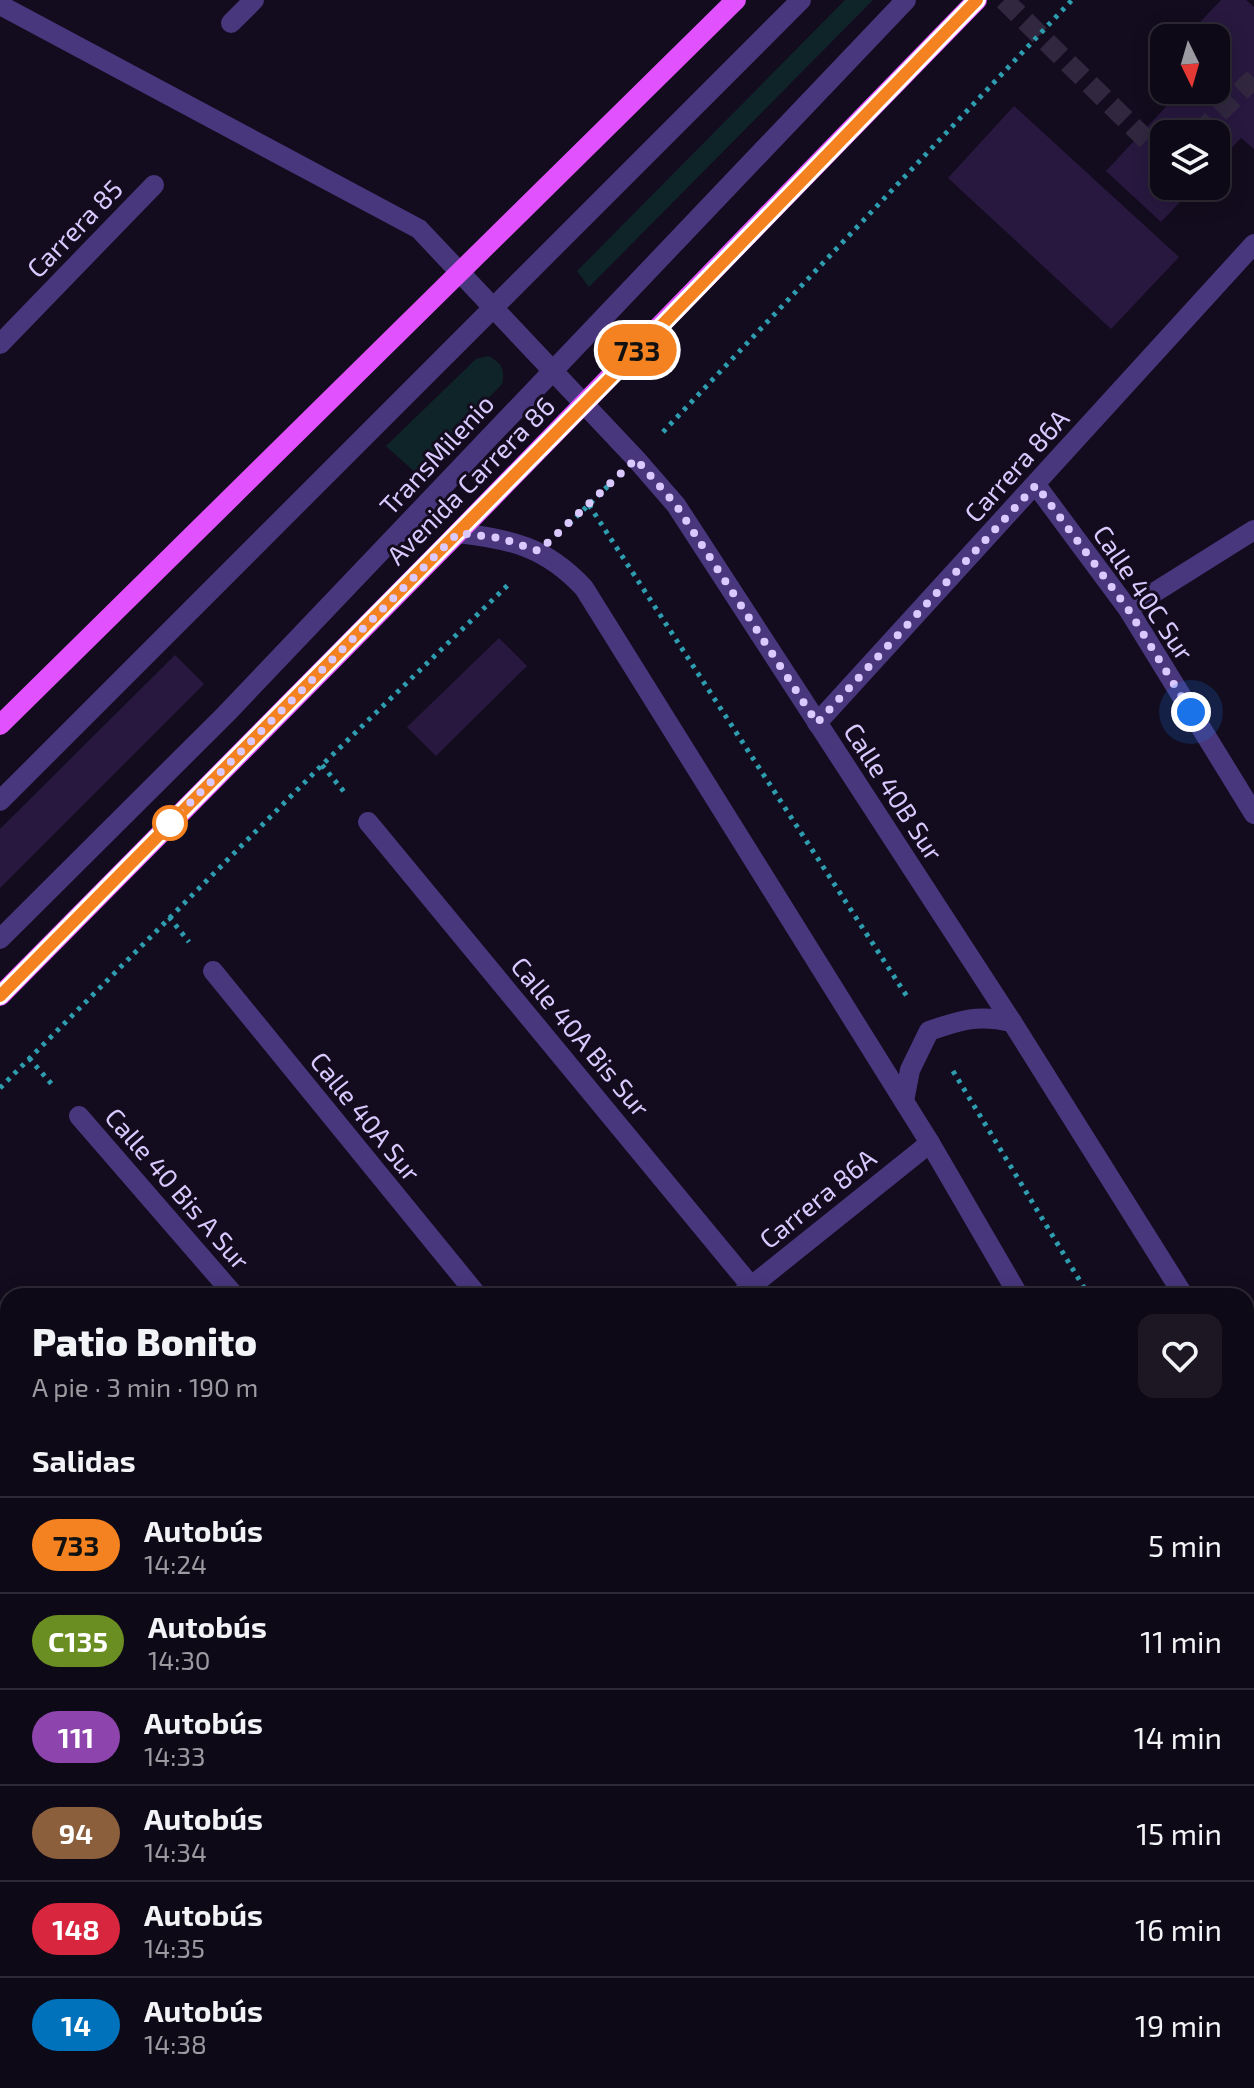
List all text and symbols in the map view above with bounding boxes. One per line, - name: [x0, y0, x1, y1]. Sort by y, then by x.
- north arrow: [1150, 24, 1230, 104]
- map controls: [1150, 24, 1230, 200]
- button: layers: [1150, 120, 1230, 200]
- street label: Carrera 85: [20, 173, 128, 283]
- line badge: 733: [591, 324, 683, 376]
- text: 733: [614, 333, 660, 367]
- street label: TransMilenio: [372, 387, 499, 520]
- street label: Avenida Carrera 86: [380, 390, 560, 570]
- street label: Carrera 86A: [957, 402, 1075, 528]
- street label: Calle 40C Sur: [1088, 519, 1201, 666]
- your location: [1171, 692, 1211, 732]
- street label: Calle 40B Sur: [838, 717, 950, 866]
- unlabelled marker: [153, 806, 187, 840]
- street label: Calle 40A Bis Sur: [505, 950, 657, 1122]
- street label: Calle 40A Sur: [305, 1045, 428, 1187]
- street label: Calle 40 Bis A Sur: [100, 1101, 257, 1275]
- street label: Carrera 86A: [753, 1141, 882, 1254]
- button: heart: [1138, 1314, 1222, 1398]
- text: Patio Bonito: [32, 1318, 257, 1364]
- text: A pie · 3 min · 190 m: [32, 1371, 258, 1402]
- text: Salidas: [32, 1442, 136, 1478]
- text: Autobús: [144, 1512, 263, 1548]
- text: 5 min: [1148, 1527, 1222, 1563]
- text: 733: [53, 1528, 99, 1562]
- text: 14:24: [144, 1548, 207, 1579]
- text: Autobús: [148, 1608, 267, 1644]
- text: 11 min: [1140, 1623, 1222, 1659]
- text: C135: [48, 1624, 108, 1658]
- text: 14:30: [148, 1644, 211, 1675]
- text: Autobús: [144, 1704, 263, 1740]
- text: 14 min: [1134, 1719, 1222, 1755]
- text: 111: [58, 1720, 94, 1754]
- text: 14:33: [144, 1740, 205, 1771]
- text: Autobús: [144, 1800, 263, 1836]
- text: 15 min: [1136, 1815, 1222, 1851]
- text: 94: [59, 1816, 93, 1850]
- text: 14:34: [144, 1836, 207, 1867]
- text: Autobús: [144, 1896, 263, 1932]
- text: 16 min: [1135, 1911, 1222, 1947]
- text: 148: [52, 1912, 100, 1946]
- text: 14:35: [144, 1932, 205, 1963]
- text: Autobús: [144, 1992, 263, 2028]
- text: 19 min: [1135, 2007, 1222, 2043]
- text: 14: [61, 2008, 91, 2042]
- text: 14:38: [144, 2028, 207, 2059]

